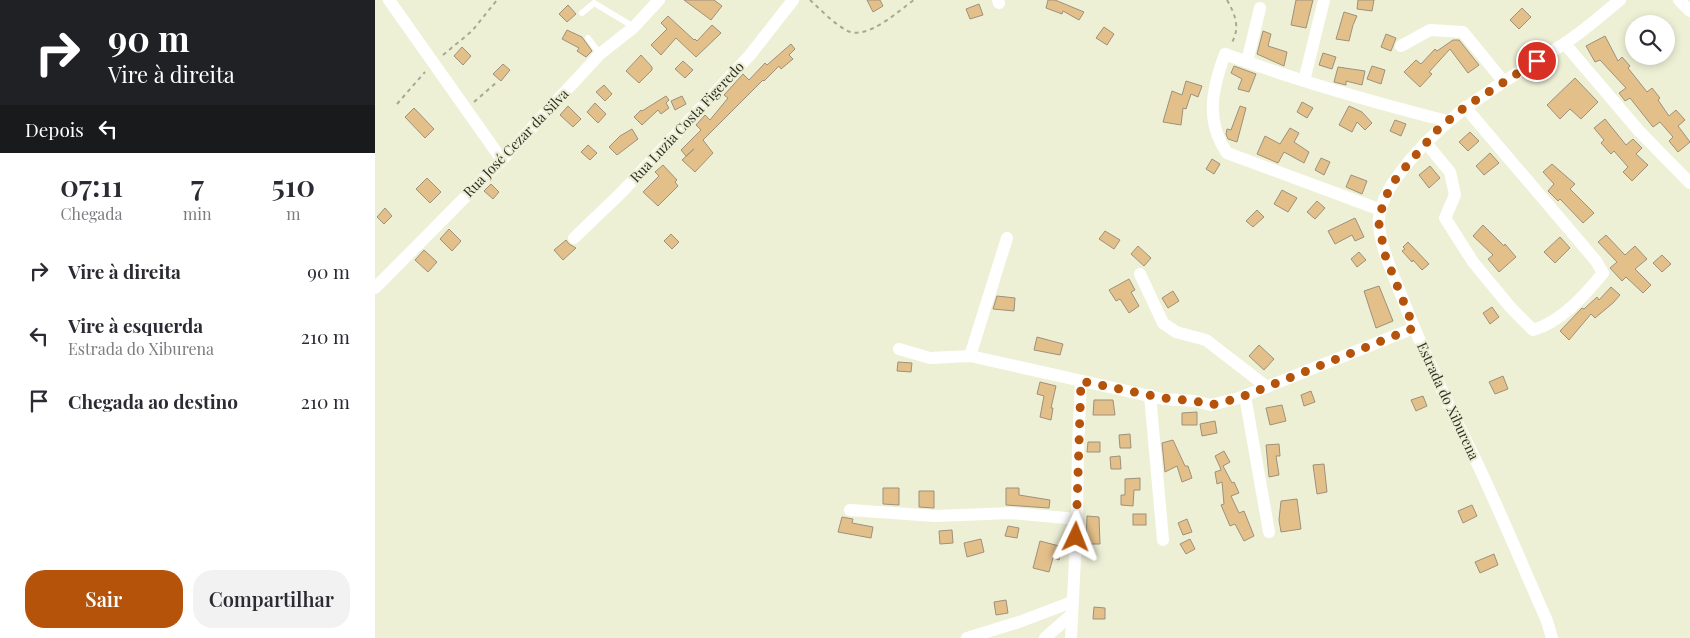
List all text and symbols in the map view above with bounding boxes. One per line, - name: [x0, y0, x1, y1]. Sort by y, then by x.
- text: 90 m: [108, 14, 190, 61]
- map controls: [1625, 15, 1675, 65]
- button: search: [1625, 15, 1675, 65]
- icon: right: [25, 20, 90, 85]
- pin: [1516, 40, 1558, 82]
- icon: arrive: [1523, 47, 1551, 75]
- street label: Rua Luzia Costa Figeredo: [625, 57, 748, 186]
- text: Vire à direita: [108, 59, 235, 89]
- street label: Rua José Cezar da Silva: [459, 84, 572, 201]
- icon: left: [94, 115, 122, 143]
- text: Depois: [25, 116, 84, 142]
- text: 07:11: [60, 165, 123, 205]
- text: 7: [191, 165, 204, 205]
- text: 510: [271, 165, 315, 205]
- text: Chegada: [61, 203, 123, 224]
- text: min: [183, 203, 212, 224]
- text: m: [286, 203, 300, 224]
- icon: right: [25, 257, 53, 285]
- text: Vire à direita: [68, 258, 181, 284]
- text: 90 m: [307, 258, 350, 284]
- text: Vire à esquerda: [68, 312, 203, 338]
- icon: left: [25, 322, 53, 350]
- text: 210 m: [301, 323, 350, 349]
- text: Estrada do Xiburena: [68, 338, 214, 359]
- street label: Estrada do Xiburena: [1413, 339, 1484, 463]
- icon: arrive: [25, 387, 53, 415]
- text: Chegada ao destino: [68, 388, 238, 414]
- text: 210 m: [301, 388, 350, 414]
- position arrow: [1049, 510, 1101, 562]
- button: Sair: [25, 570, 183, 628]
- button: Compartilhar: [193, 570, 350, 628]

